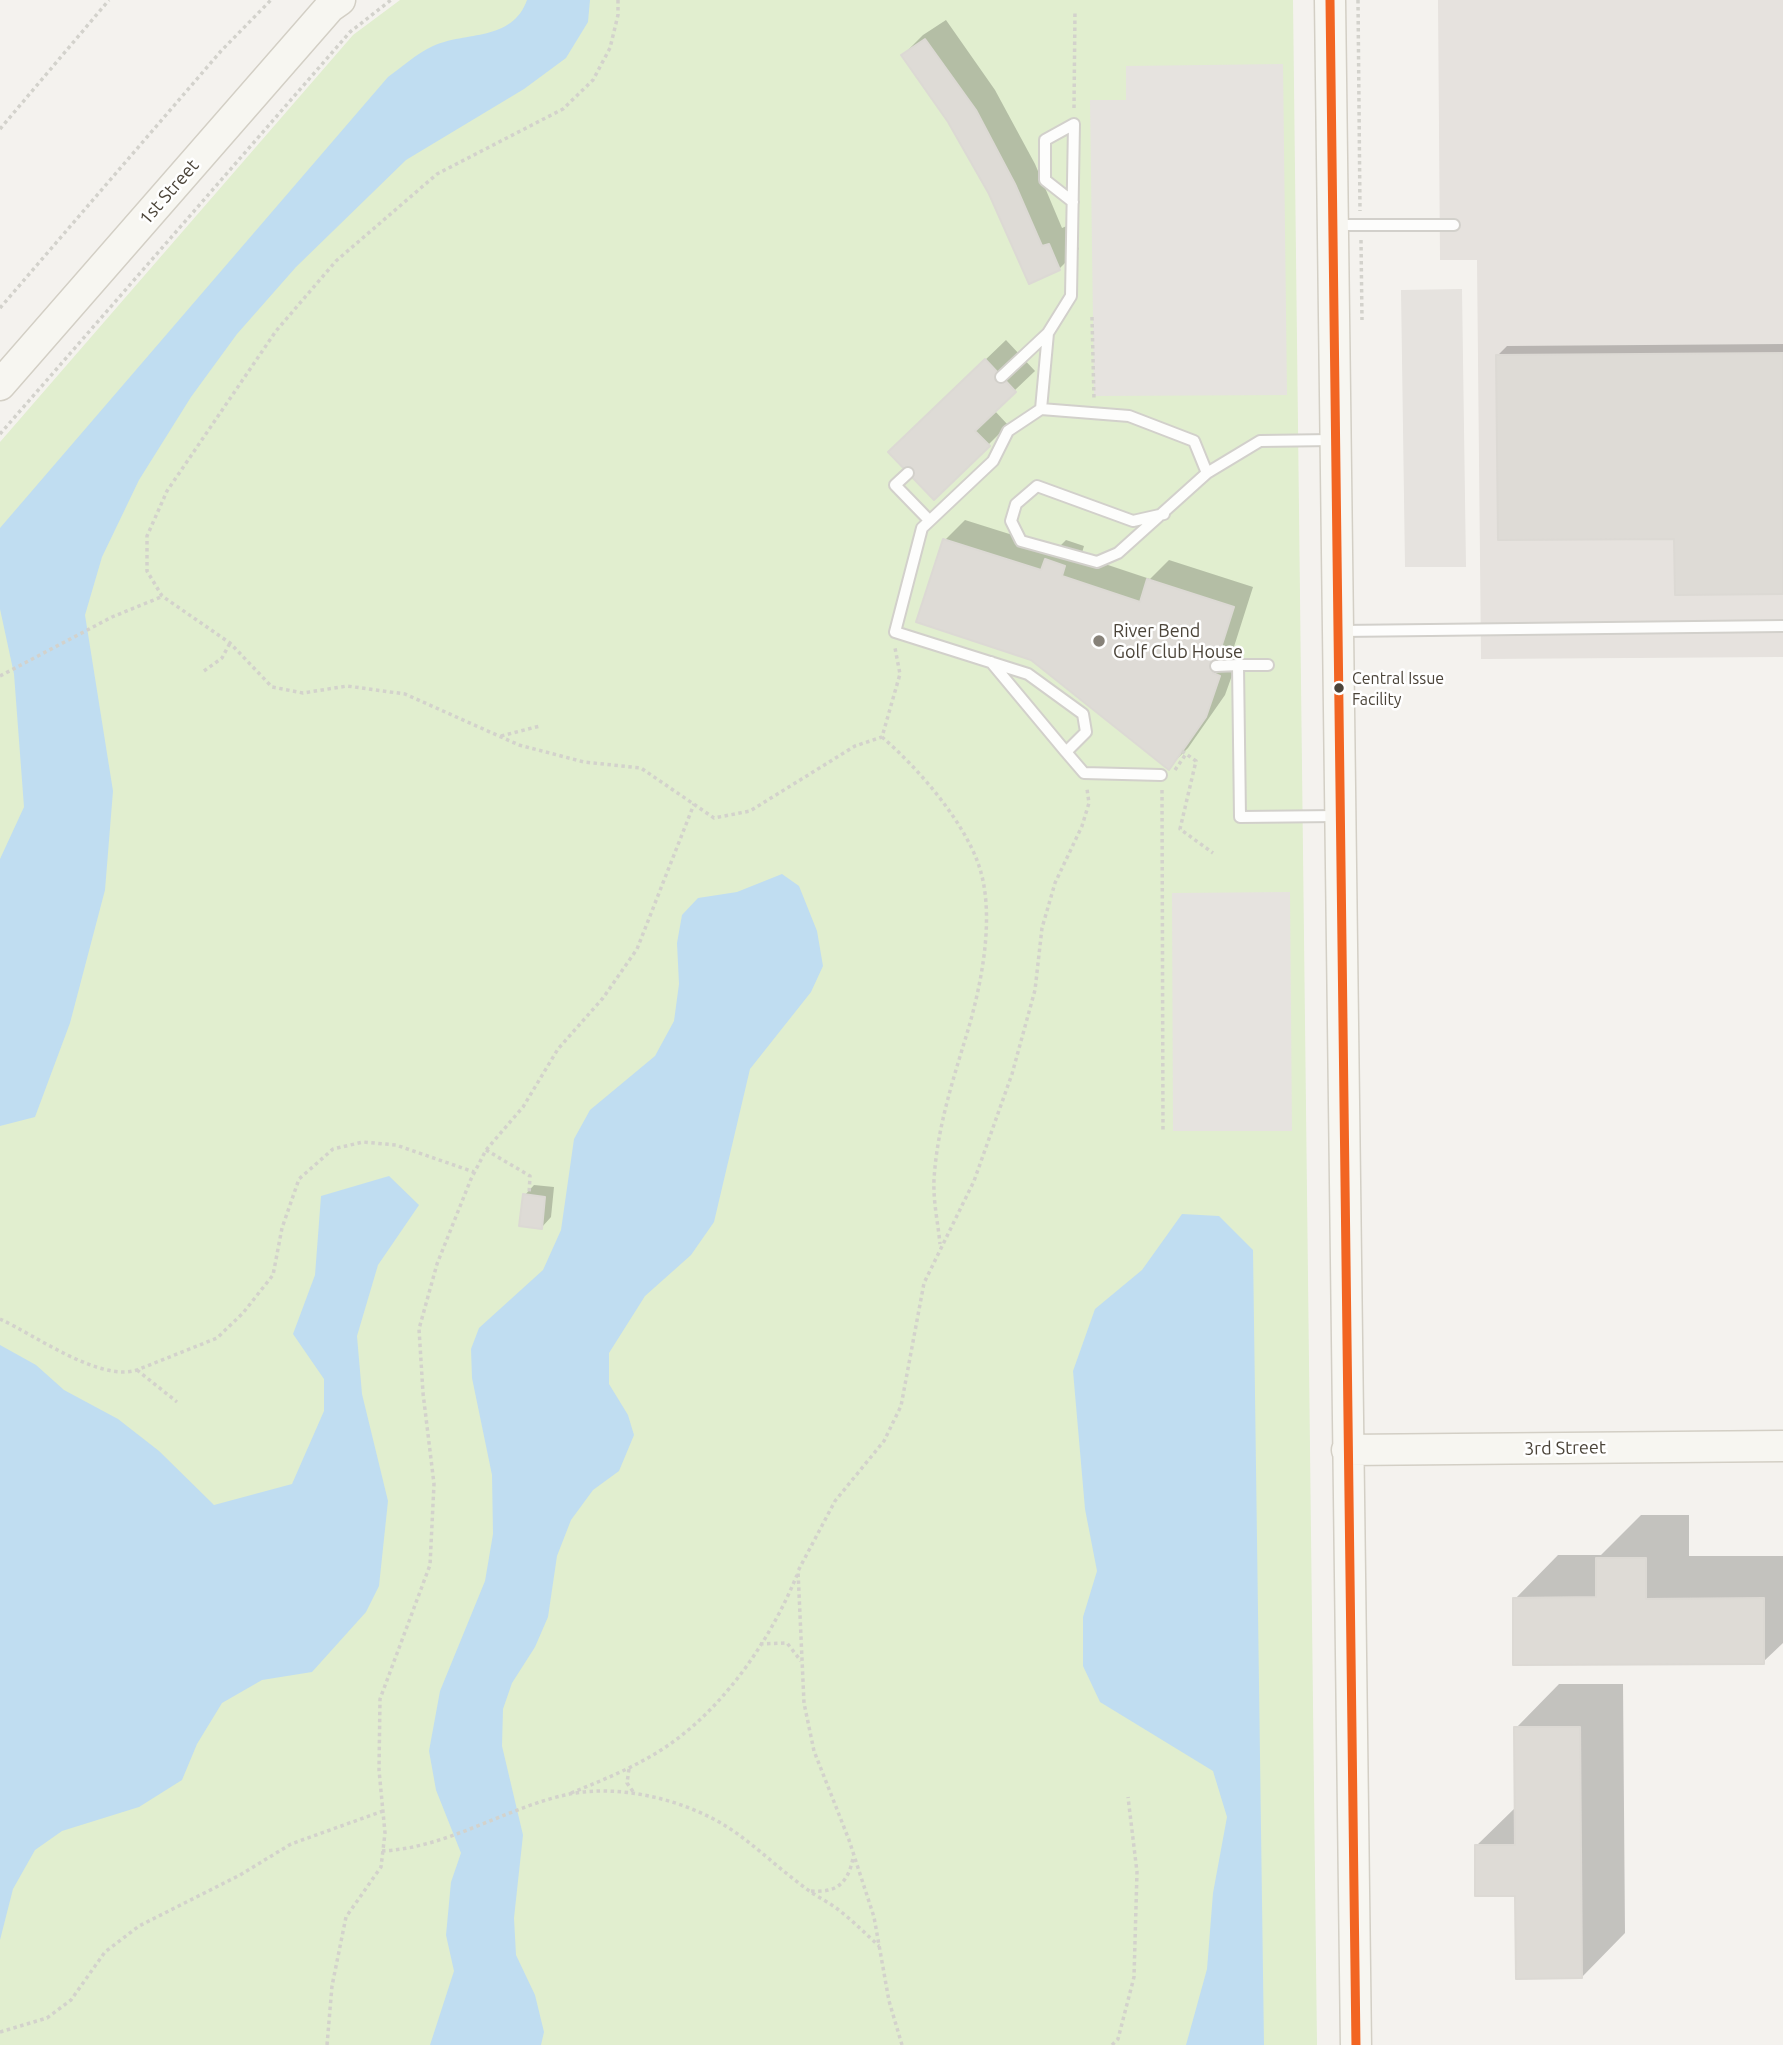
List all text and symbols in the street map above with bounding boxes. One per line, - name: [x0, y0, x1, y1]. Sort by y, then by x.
- street label: 1st Street: [135, 155, 203, 229]
- place label: River Bend Golf Club House: [1113, 620, 1243, 662]
- marker: River Bend Golf Club House: [1091, 633, 1107, 649]
- place label: Central Issue Facility: [1352, 669, 1444, 707]
- marker: Central Issue Facility: [1332, 681, 1346, 695]
- street label: 3rd Street: [1524, 1436, 1606, 1460]

